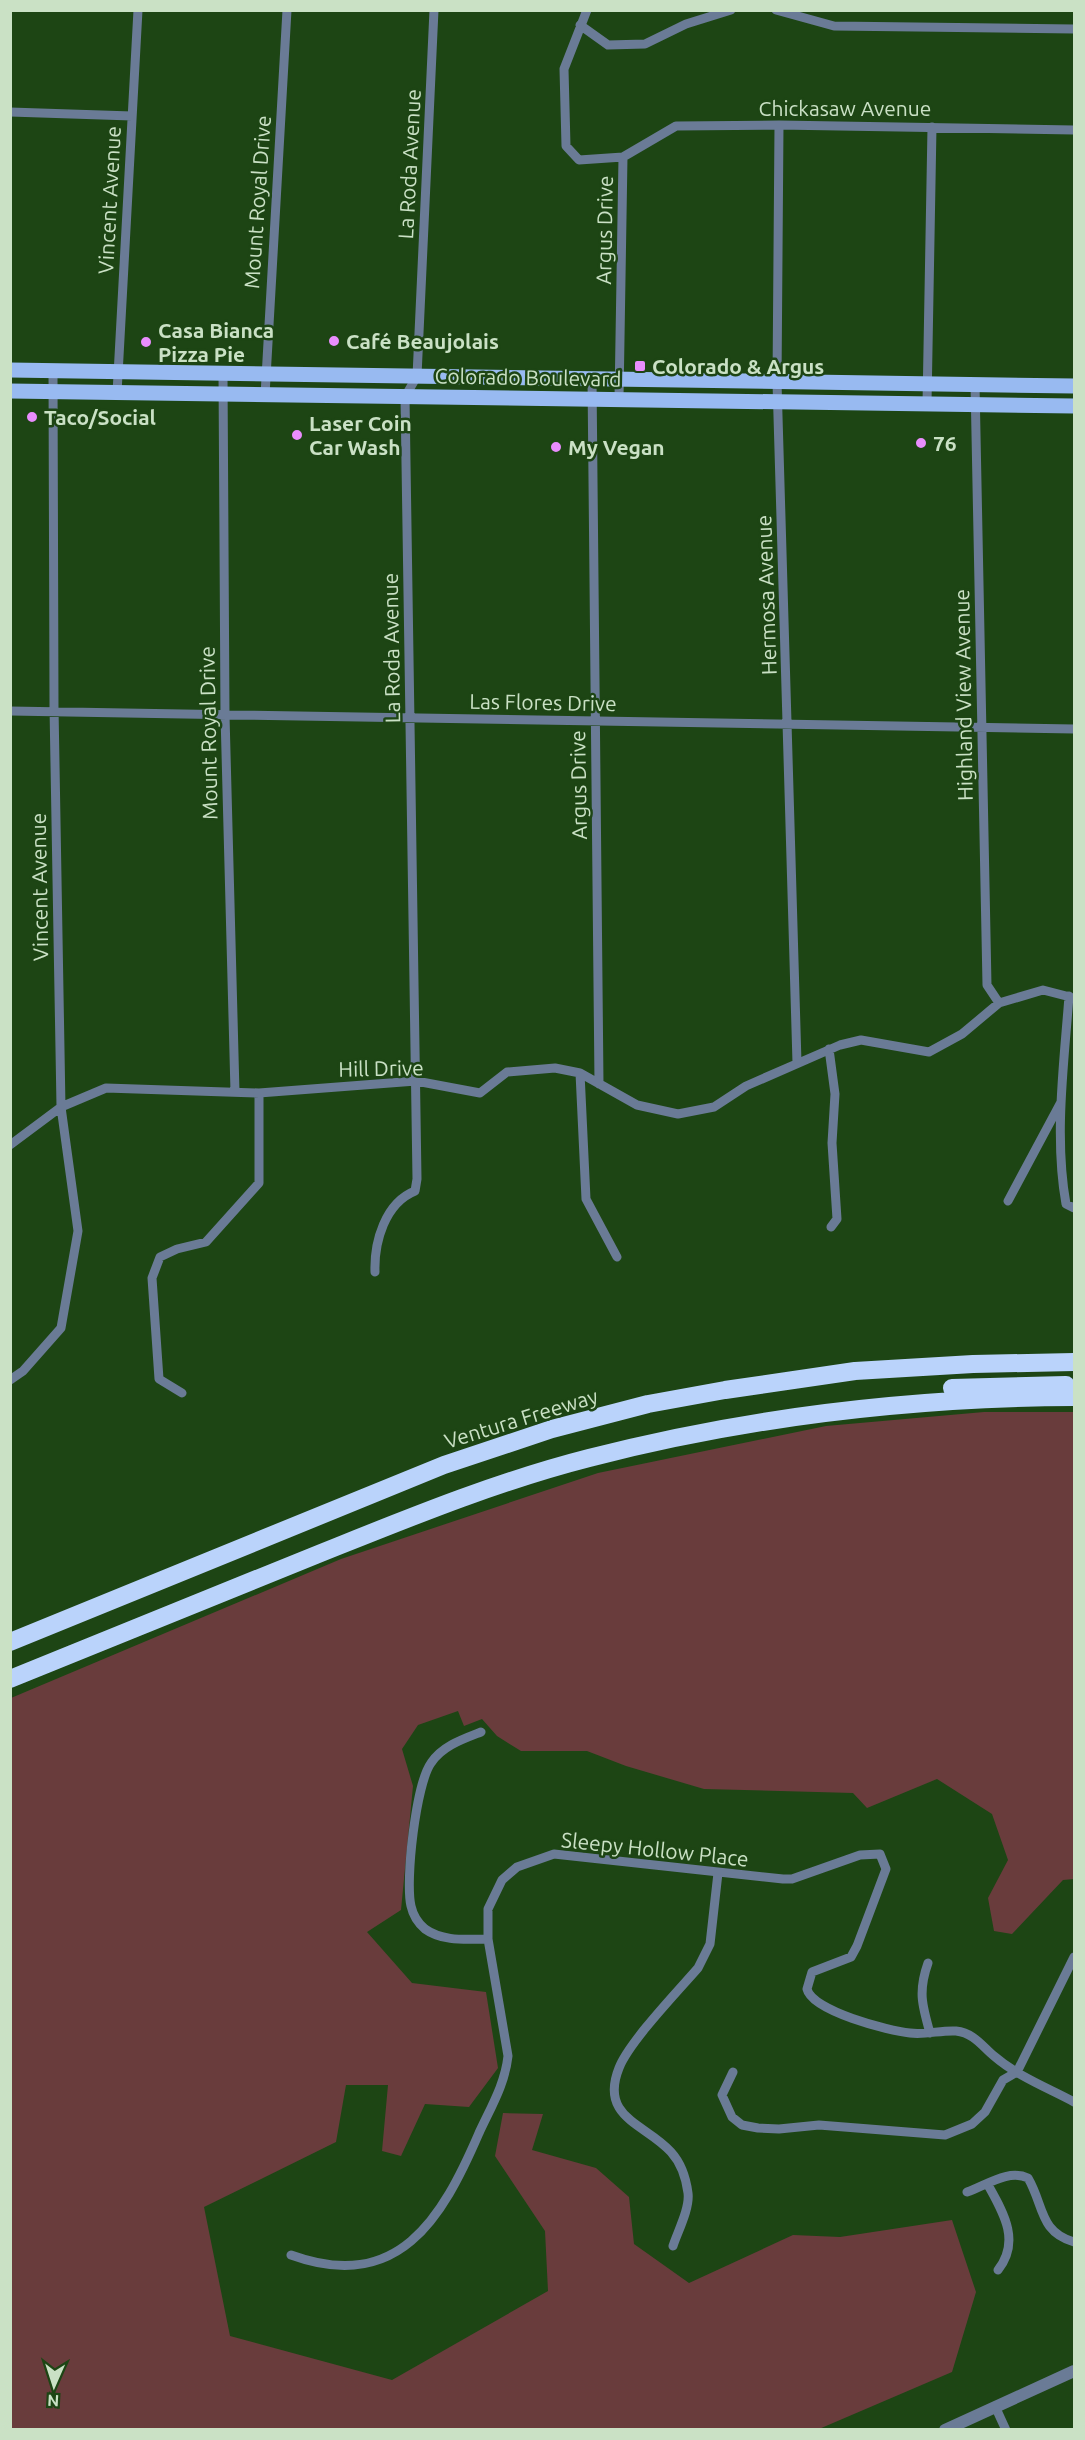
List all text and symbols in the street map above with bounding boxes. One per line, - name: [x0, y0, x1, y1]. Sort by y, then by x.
- street label: La Roda Avenue: [393, 88, 425, 240]
- street label: Chickasaw Avenue: [759, 96, 931, 120]
- street label: Mount Royal Drive: [239, 115, 275, 289]
- street label: Vincent Avenue: [93, 125, 125, 275]
- street label: Argus Drive: [591, 175, 617, 285]
- place label: Casa Bianca Pizza Pie: [158, 318, 274, 366]
- place label: Café Beaujolais: [346, 329, 499, 353]
- marker: Café Beaujolais: [327, 334, 341, 348]
- marker: Casa Bianca Pizza Pie: [139, 335, 153, 349]
- place label: Colorado & Argus: [652, 354, 824, 378]
- marker: Colorado & Argus: [633, 359, 647, 373]
- street label: Colorado Boulevard: [434, 363, 622, 391]
- place label: Taco/Social: [44, 405, 156, 429]
- marker: Taco/Social: [25, 410, 39, 424]
- place label: Laser Coin Car Wash: [309, 411, 412, 459]
- marker: Laser Coin Car Wash: [290, 428, 304, 442]
- place label: 76: [933, 431, 957, 455]
- place label: My Vegan: [568, 435, 665, 459]
- marker: 76: [914, 436, 928, 450]
- marker: My Vegan: [549, 440, 563, 454]
- street label: Hermosa Avenue: [751, 515, 781, 675]
- street label: La Roda Avenue: [378, 573, 404, 723]
- street label: Highland View Avenue: [949, 589, 977, 801]
- street label: Mount Royal Drive: [194, 646, 222, 820]
- street label: Las Flores Drive: [469, 689, 617, 715]
- street label: Argus Drive: [565, 730, 591, 840]
- street label: Vincent Avenue: [26, 813, 52, 961]
- street label: Hill Drive: [338, 1055, 424, 1081]
- street label: Ventura Freeway: [441, 1383, 601, 1453]
- street label: Sleepy Hollow Place: [560, 1827, 750, 1871]
- north arrow: [24, 2356, 84, 2416]
- text: N: [47, 2392, 60, 2410]

